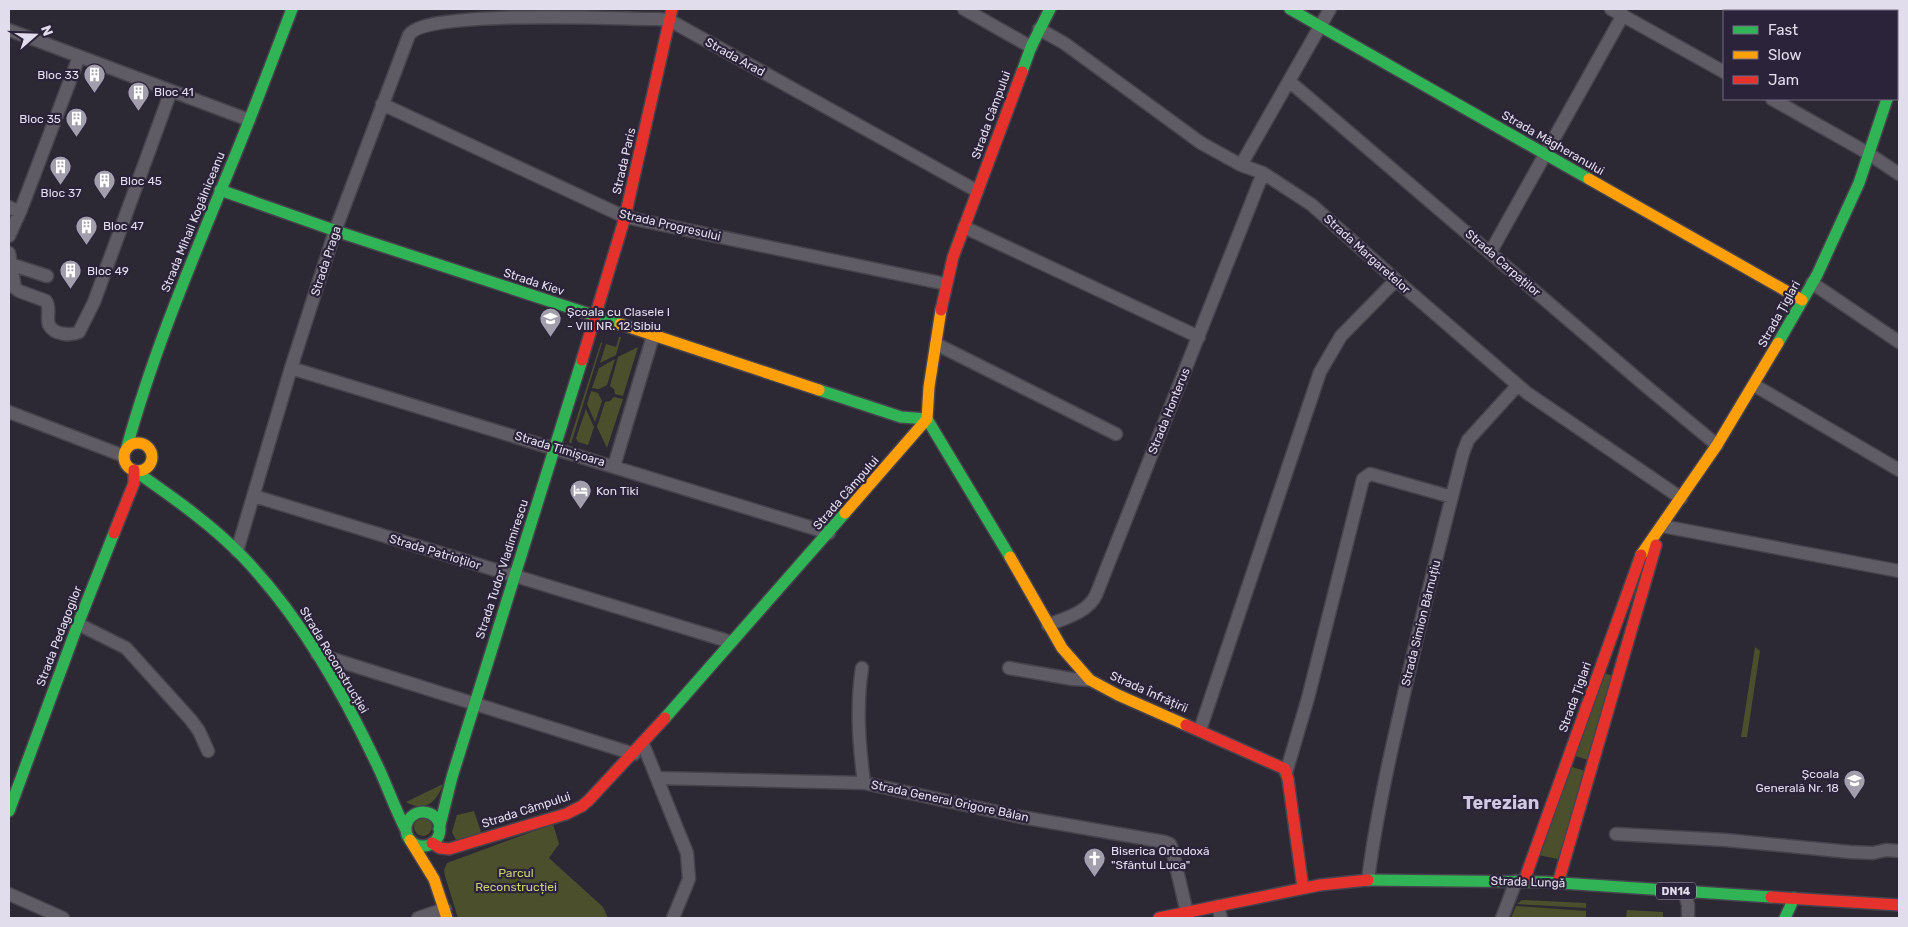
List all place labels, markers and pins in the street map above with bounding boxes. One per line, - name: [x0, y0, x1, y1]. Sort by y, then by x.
- building icon: Bloc 33: [83, 63, 107, 94]
- place label: Bloc 33: [37, 68, 79, 82]
- building icon: Bloc 41: [126, 80, 150, 111]
- place label: Bloc 41: [154, 85, 194, 99]
- building icon: Bloc 35: [65, 107, 89, 138]
- place label: Bloc 35: [19, 112, 61, 126]
- building icon: Bloc 37: [49, 154, 73, 185]
- building icon: Bloc 45: [92, 169, 116, 200]
- place label: Bloc 45: [120, 174, 162, 188]
- place label: Bloc 37: [41, 186, 81, 200]
- building icon: Bloc 47: [75, 214, 99, 245]
- place label: Bloc 47: [103, 219, 144, 233]
- building icon: Bloc 49: [59, 259, 83, 290]
- place label: Bloc 49: [87, 264, 129, 278]
- place label: Școala cu Clasele I - VIII NR. 12 Sibiu: [567, 305, 670, 333]
- school or university icon: Școala cu Clasele I - VIII NR. 12 Sibiu: [539, 307, 563, 338]
- hotel icon: Kon Tiki: [568, 479, 592, 510]
- place label: Kon Tiki: [596, 484, 639, 498]
- place label: Școala Generală Nr. 18: [1756, 767, 1839, 795]
- school or university icon: Școala Generală Nr. 18: [1843, 769, 1867, 800]
- place label: Biserica Ortodoxă "Sfântul Luca": [1111, 844, 1210, 872]
- church icon: Biserica Ortodoxă "Sfântul Luca": [1083, 846, 1107, 877]

